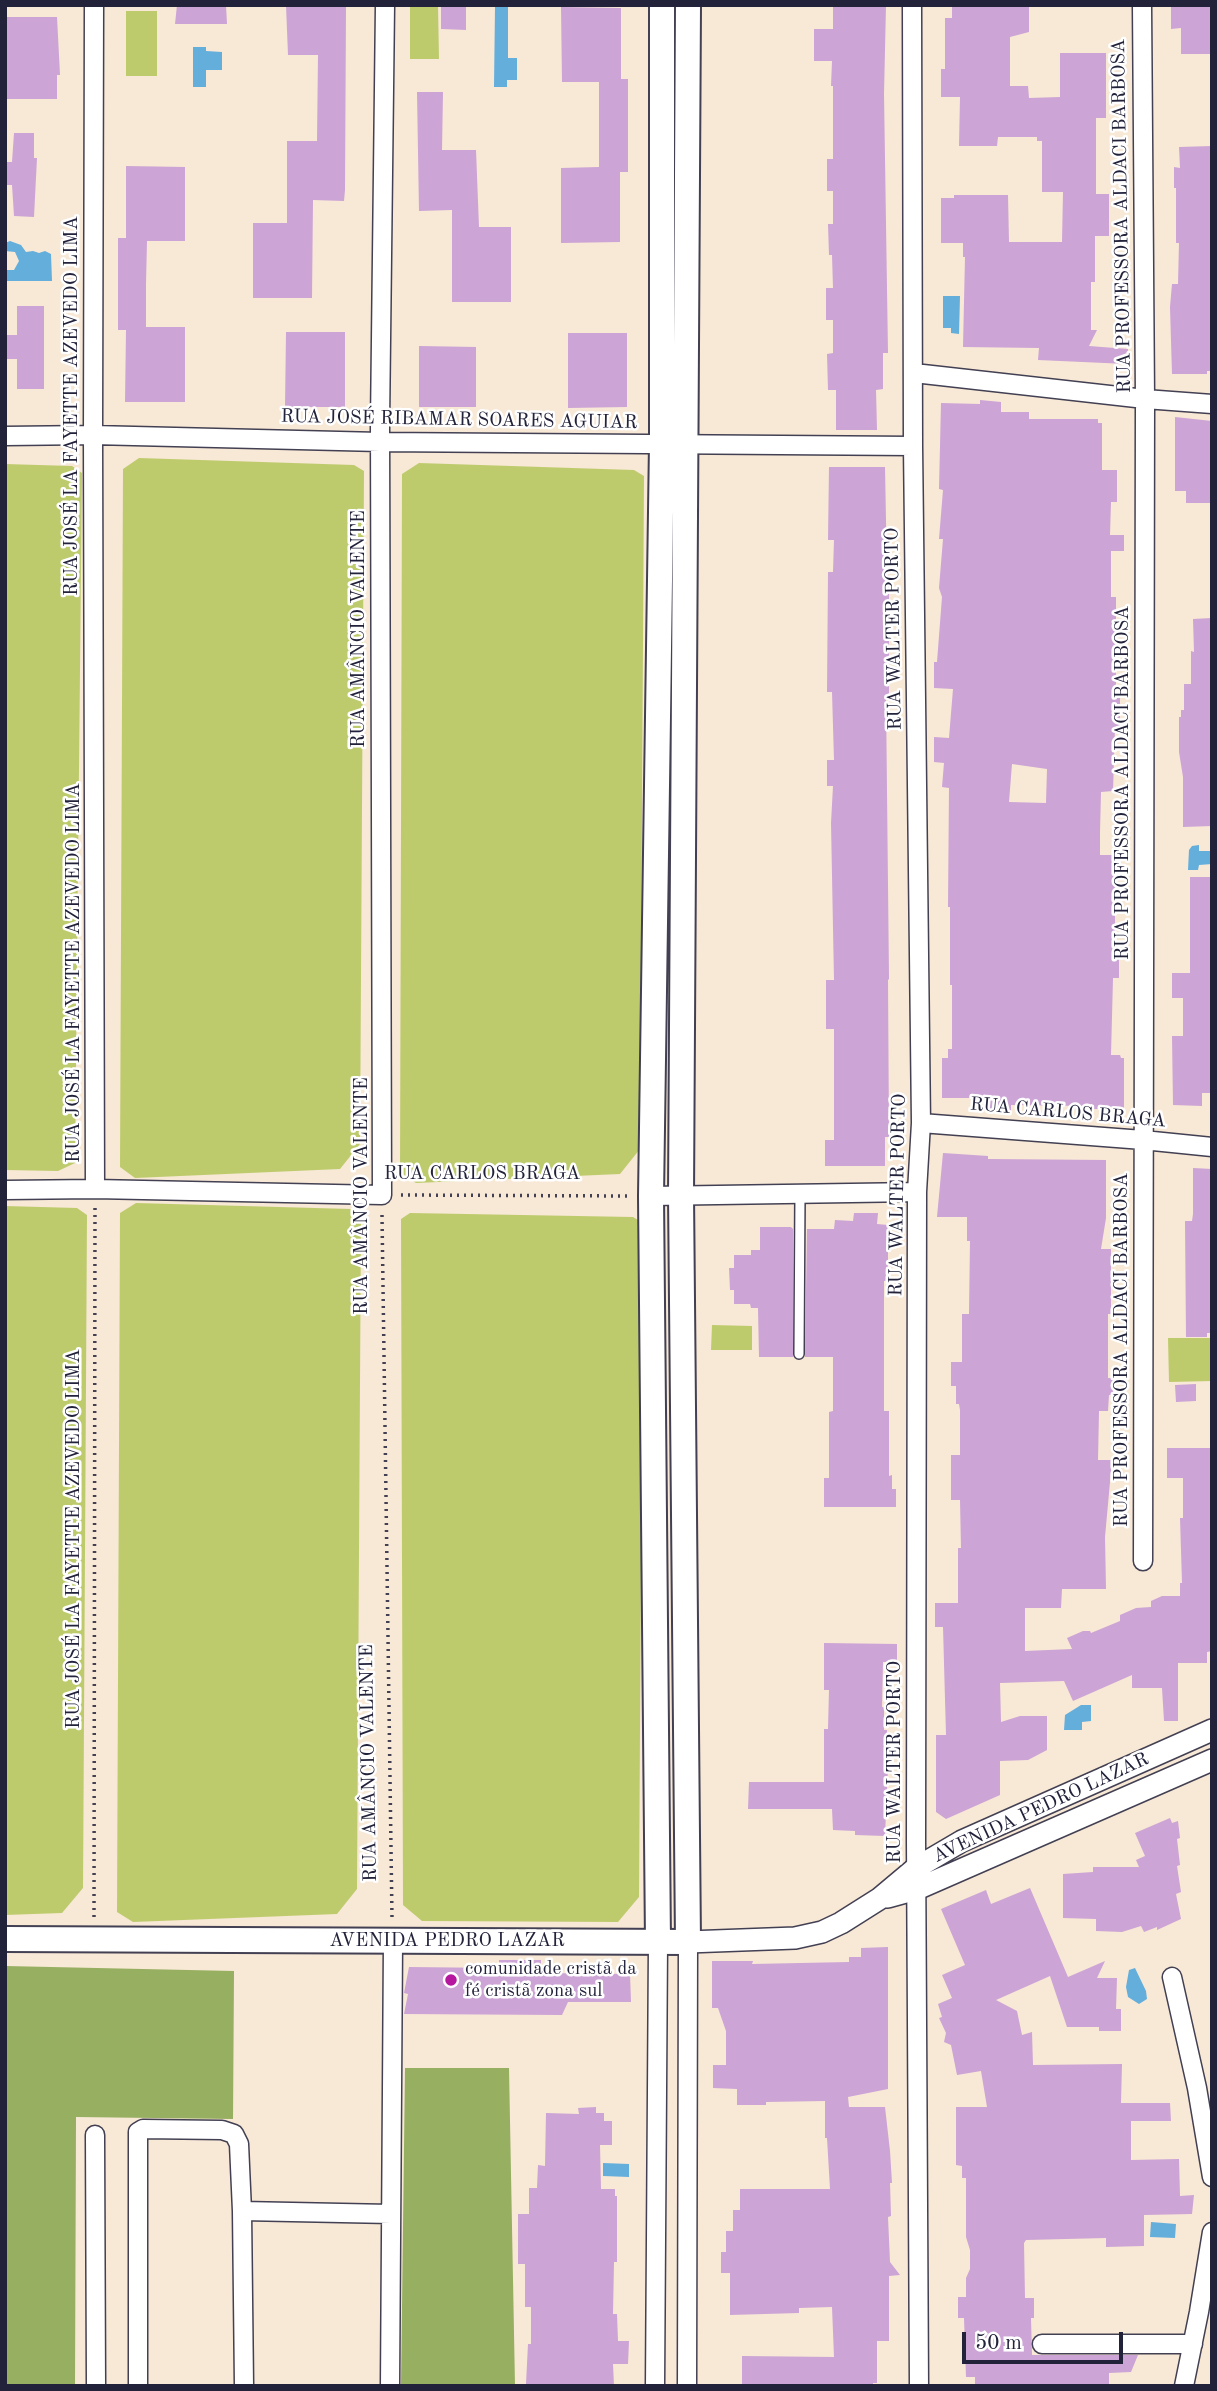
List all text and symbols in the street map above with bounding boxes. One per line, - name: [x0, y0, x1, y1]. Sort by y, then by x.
- street label: RUA PROFESSORA ALDACI BARBOSA: [1108, 39, 1136, 393]
- street label: RUA JOSÉ LA FAYETTE AZEVEDO LIMA: [61, 216, 83, 596]
- street label: RUA JOSÉ RIBAMAR SOARES AGUIAR: [280, 405, 638, 435]
- street label: RUA AMÂNCIO VALENTE: [348, 510, 370, 748]
- street label: RUA WALTER PORTO: [881, 527, 907, 731]
- street label: RUA PROFESSORA ALDACI BARBOSA: [1112, 606, 1134, 960]
- street label: RUA JOSÉ LA FAYETTE AZEVEDO LIMA: [63, 783, 85, 1163]
- street label: RUA AMÂNCIO VALENTE: [351, 1077, 373, 1315]
- street label: RUA WALTER PORTO: [885, 1093, 911, 1297]
- street label: RUA CARLOS BRAGA: [969, 1093, 1167, 1133]
- street label: RUA CARLOS BRAGA: [384, 1163, 580, 1185]
- street label: RUA PROFESSORA ALDACI BARBOSA: [1111, 1173, 1133, 1527]
- street label: RUA JOSÉ LA FAYETTE AZEVEDO LIMA: [63, 1349, 85, 1729]
- street label: RUA AMÂNCIO VALENTE: [356, 1644, 382, 1882]
- street label: RUA WALTER PORTO: [884, 1661, 906, 1863]
- street label: AVENIDA PEDRO LAZAR: [929, 1748, 1153, 1868]
- street label: AVENIDA PEDRO LAZAR: [329, 1930, 565, 1952]
- place label: comunidade cristã da fé cristã zona sul: [465, 1958, 637, 2002]
- marker: comunidade cristã da fé cristã zona sul: [443, 1972, 459, 1988]
- scale bar: [965, 2318, 1126, 2362]
- text: 50 m: [975, 2333, 1022, 2354]

